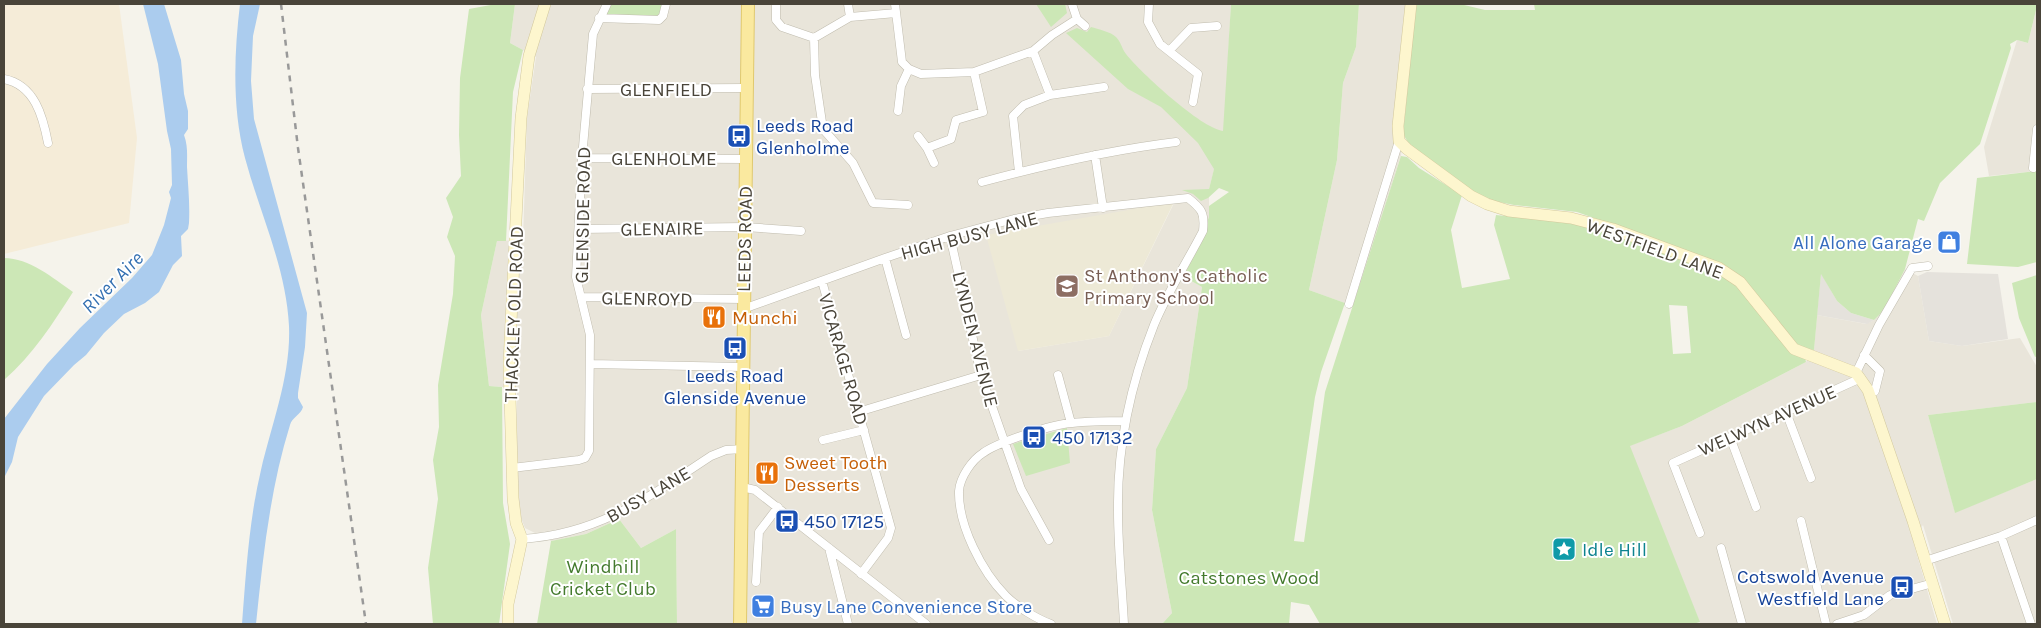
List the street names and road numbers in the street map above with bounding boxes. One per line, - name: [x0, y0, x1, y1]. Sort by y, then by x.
- street label: GLENFIELD: [620, 79, 712, 101]
- street label: GLENSIDE ROAD: [571, 146, 595, 284]
- street label: GLENHOLME: [611, 148, 717, 170]
- street label: LEEDS ROAD: [733, 186, 757, 292]
- street label: HIGH BUSY LANE: [898, 207, 1040, 265]
- street label: WESTFIELD LANE: [1583, 214, 1726, 284]
- street label: GLENAIRE: [620, 217, 704, 241]
- street label: THACKLEY OLD ROAD: [500, 226, 528, 403]
- street label: LYNDEN AVENUE: [947, 269, 1003, 410]
- street label: GLENROYD: [601, 287, 693, 311]
- street label: VICARAGE ROAD: [814, 291, 872, 428]
- street label: WELWYN AVENUE: [1695, 381, 1840, 461]
- street label: BUSY LANE: [602, 462, 695, 528]

